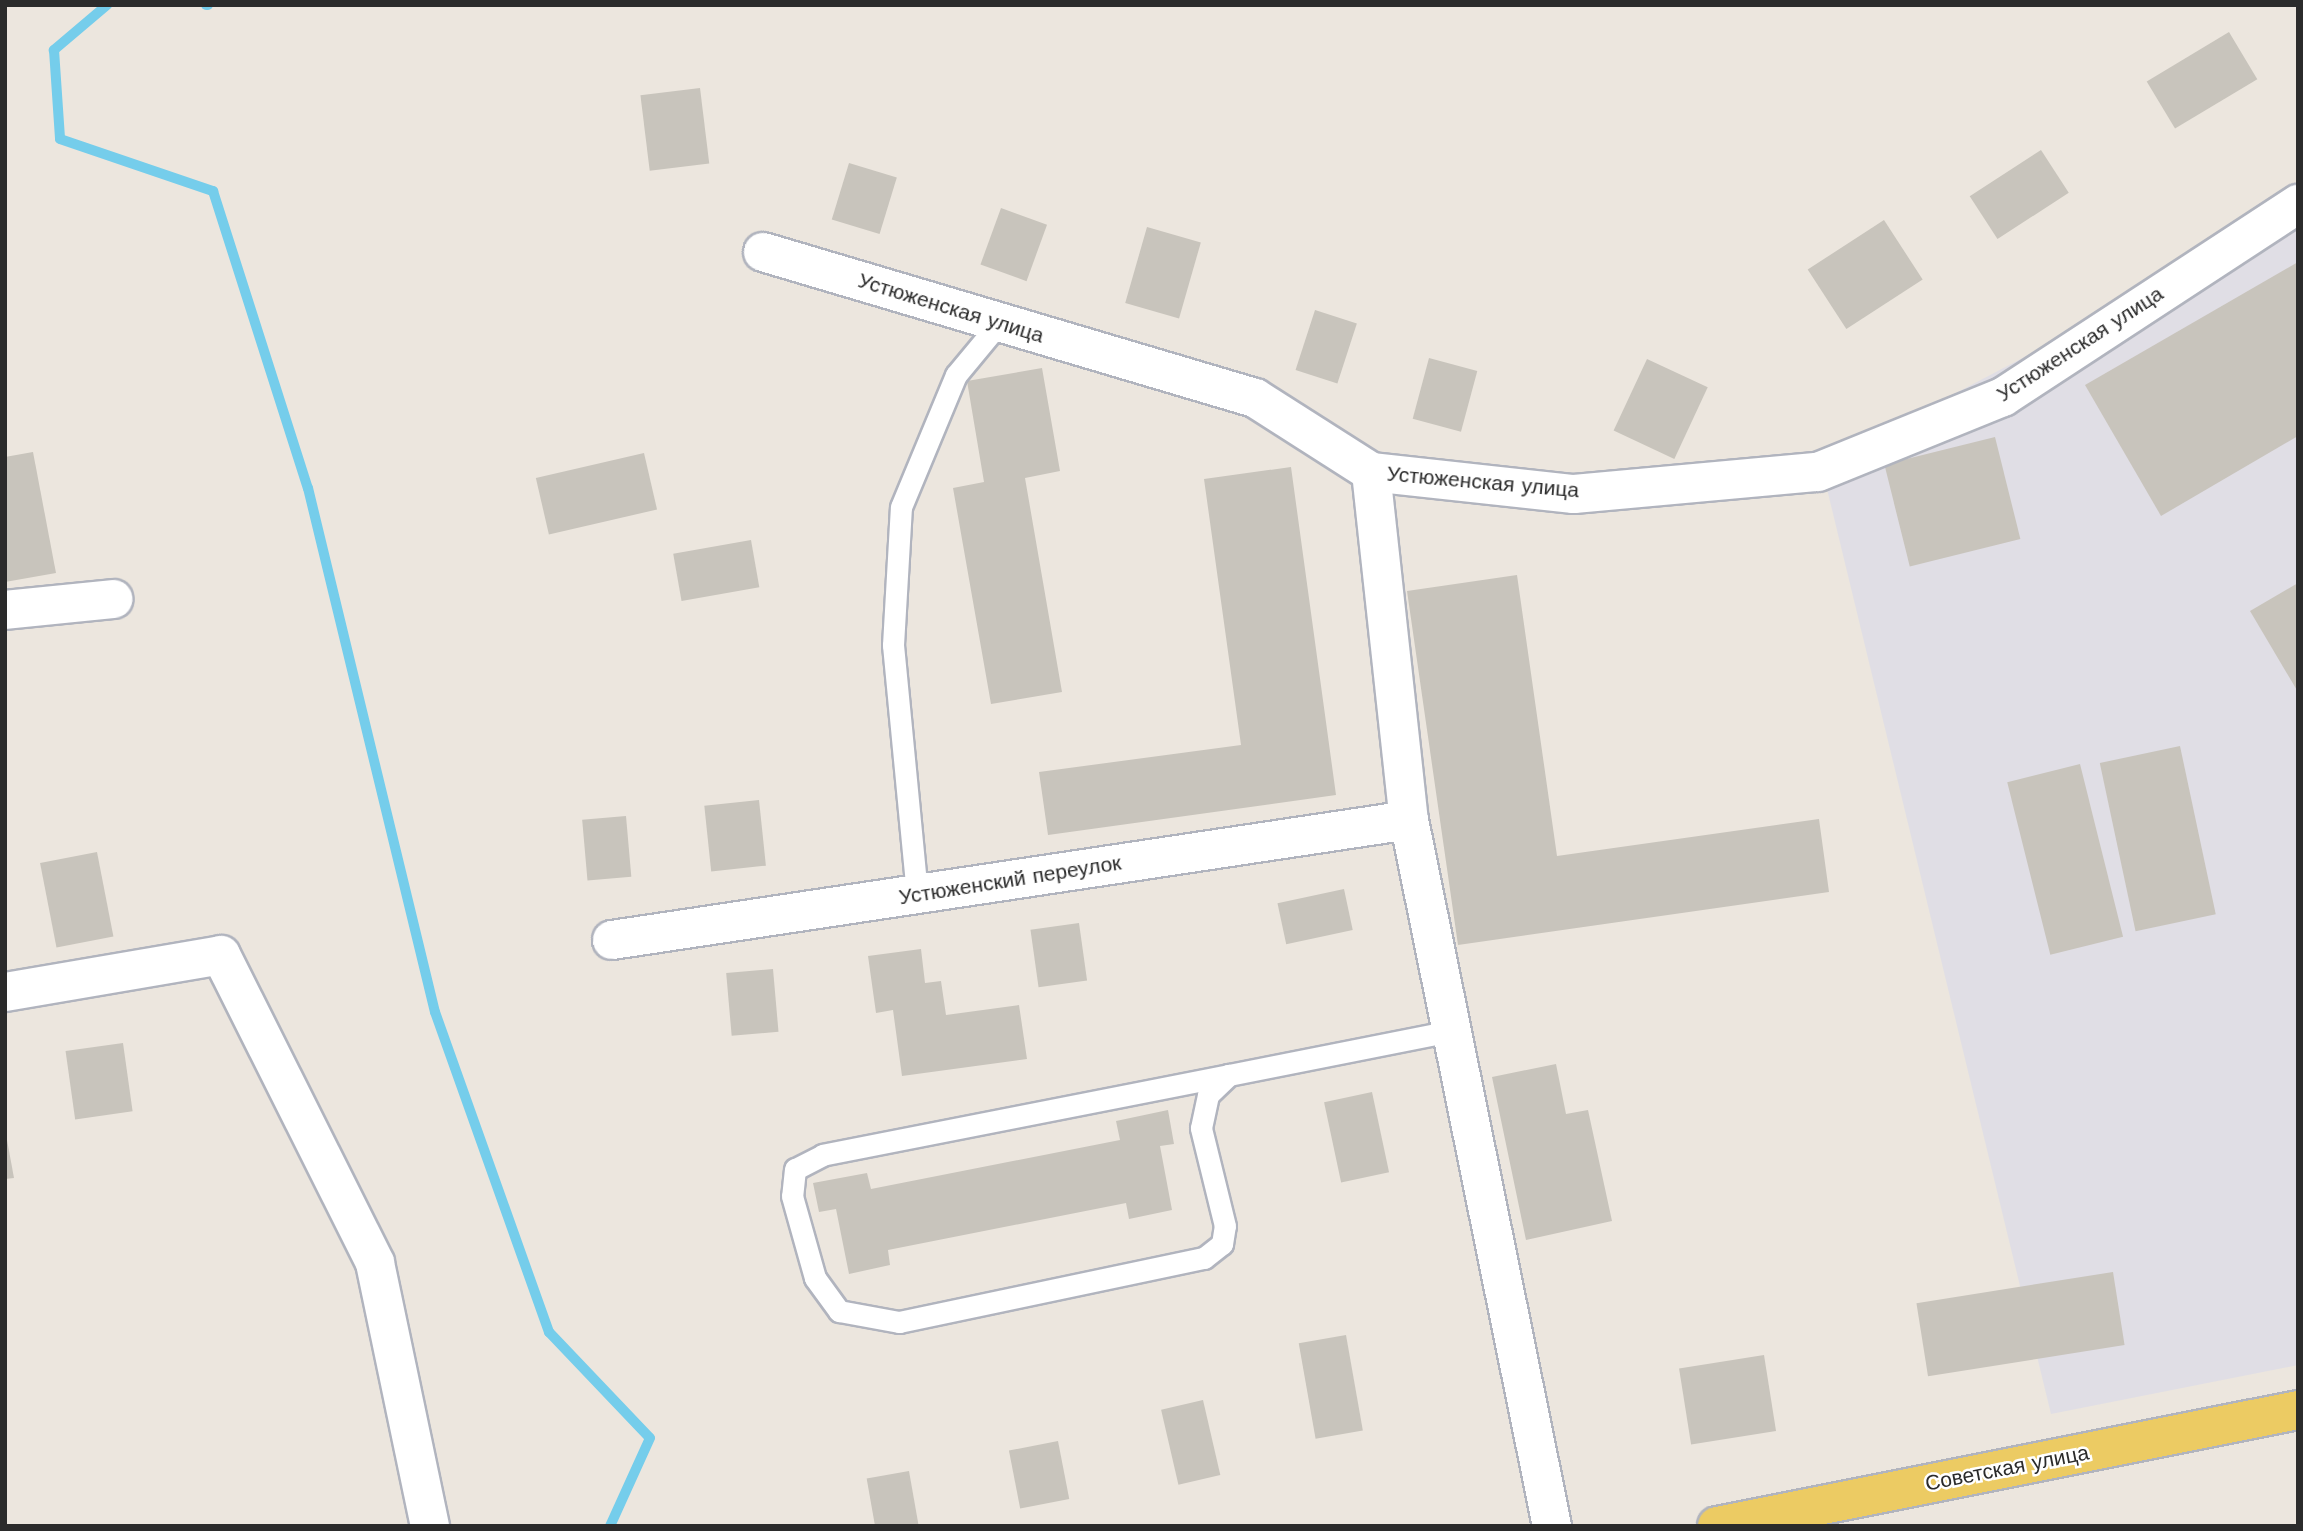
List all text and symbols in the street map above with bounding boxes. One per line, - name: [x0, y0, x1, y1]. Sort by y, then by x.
- street label: Устюженская улица: [855, 268, 1047, 348]
- street label: Устюженская улица: [1992, 281, 2168, 407]
- street label: Устюженская улица: [1386, 461, 1580, 503]
- street label: Устюженский переулок: [897, 850, 1123, 910]
- street label: Советская улица: [1923, 1440, 2091, 1496]

